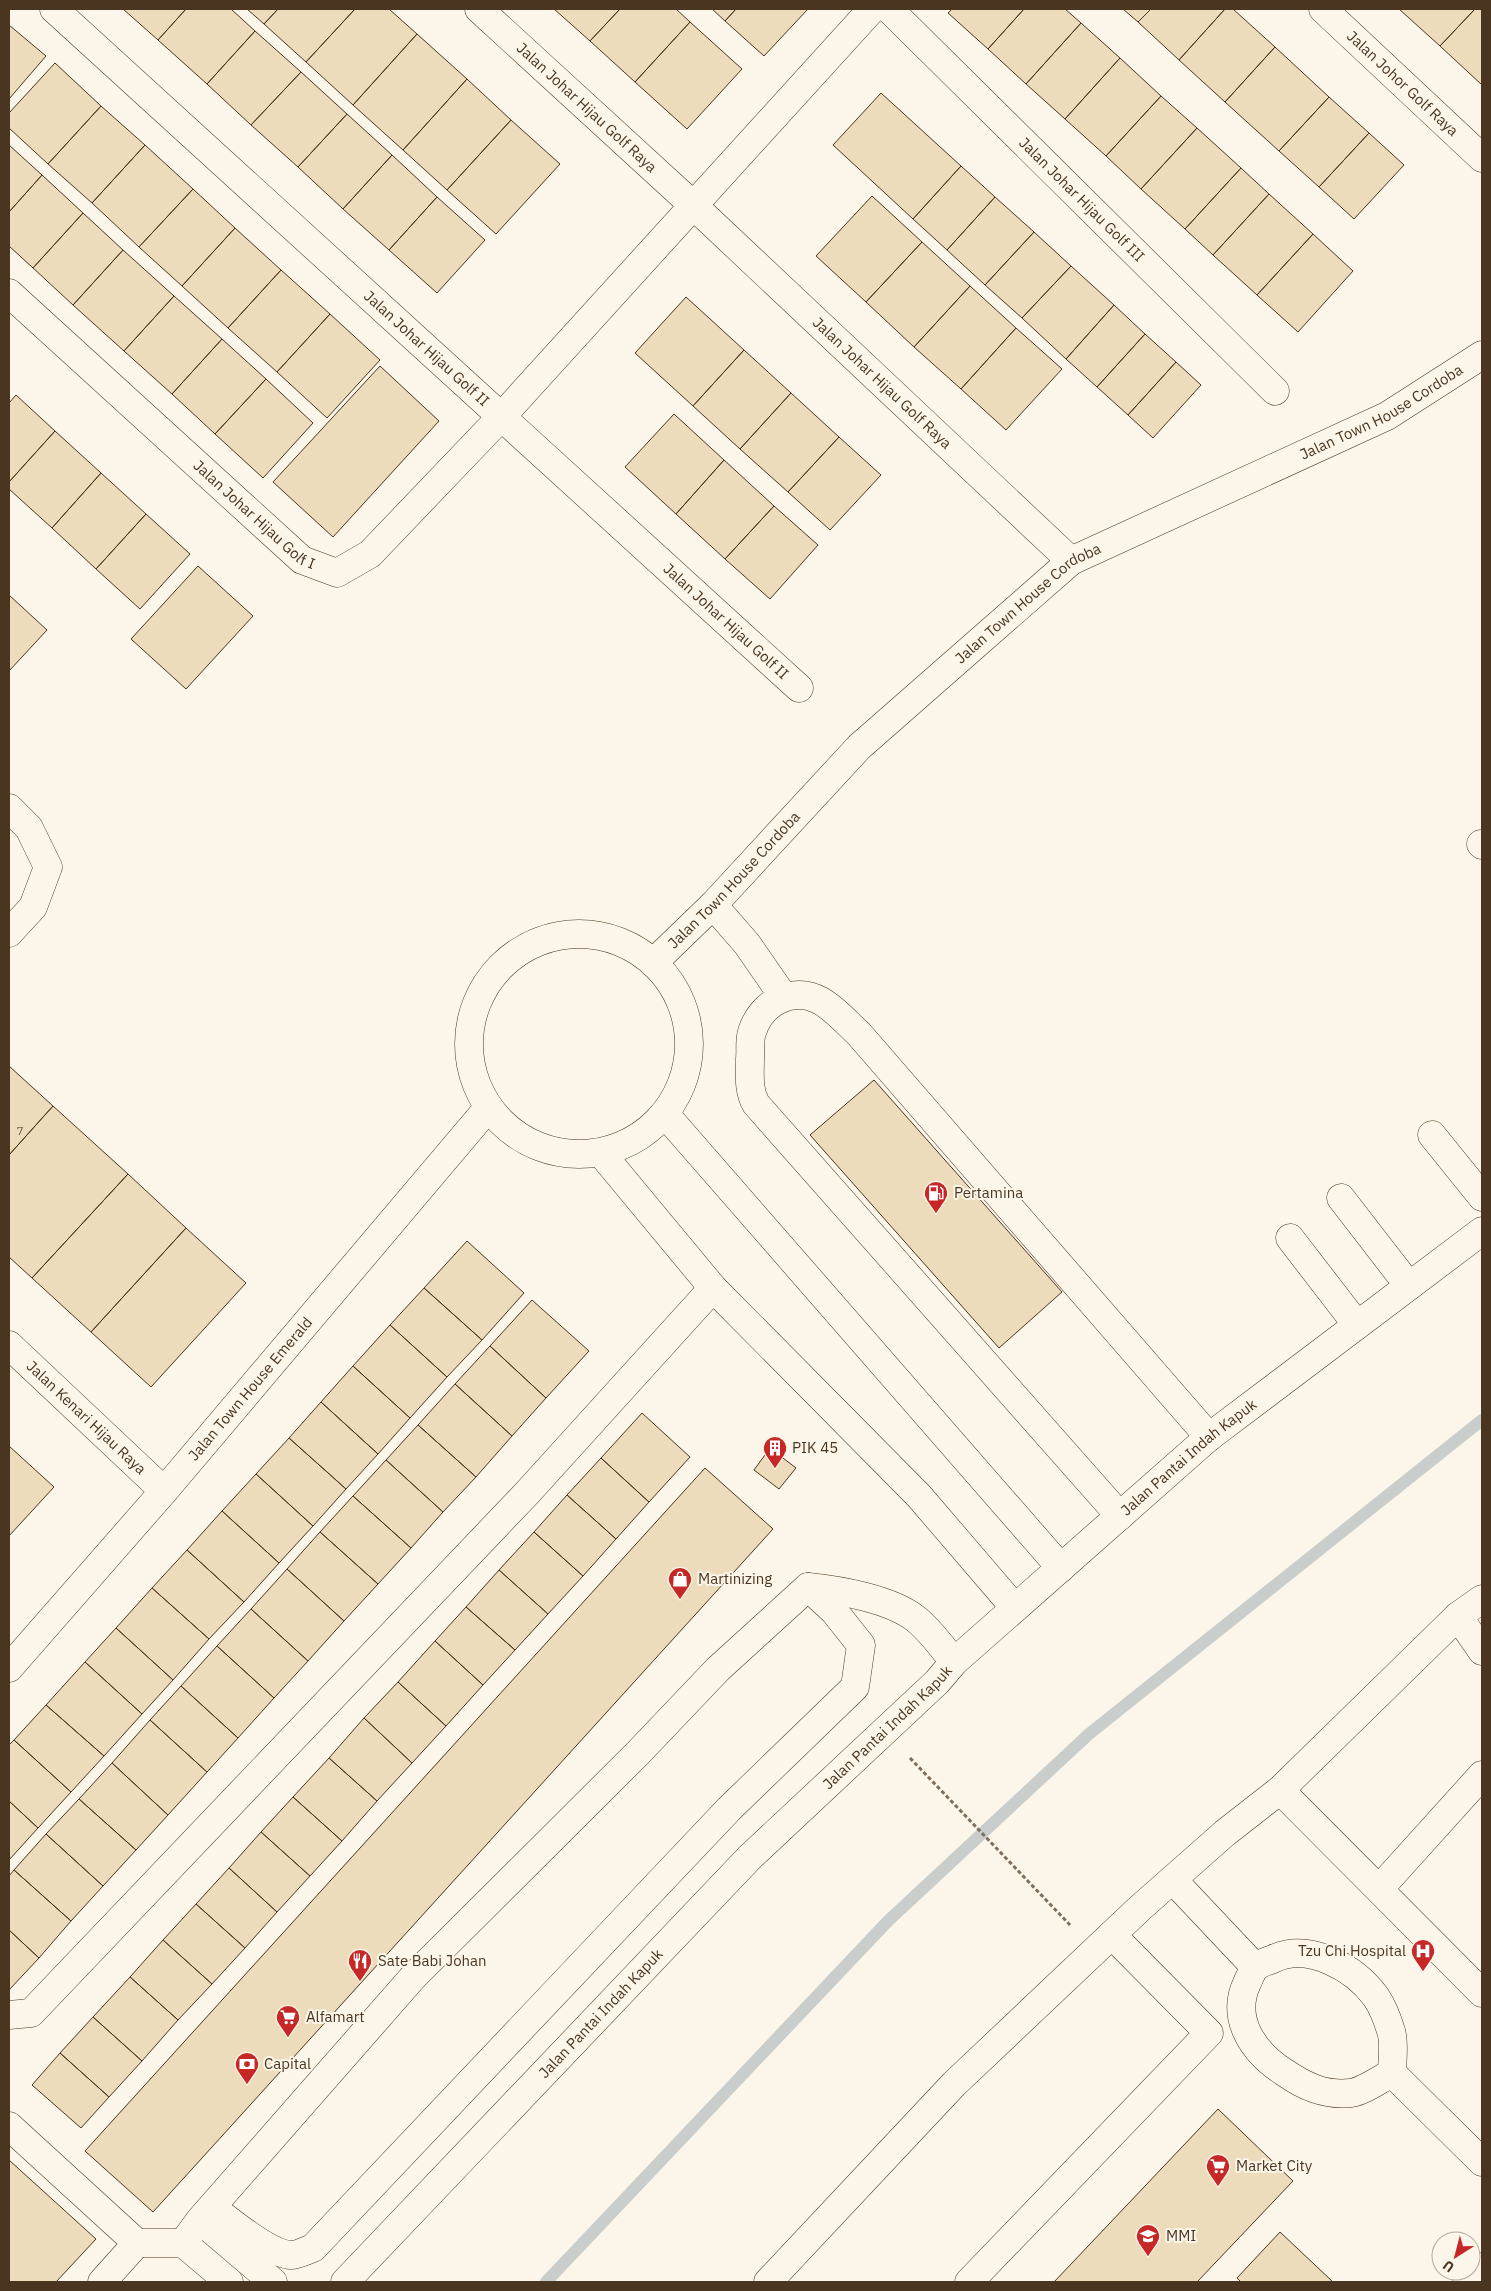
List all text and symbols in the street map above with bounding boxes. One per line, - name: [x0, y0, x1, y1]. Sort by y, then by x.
- street label: Jalan Johor Golf Raya: [1343, 26, 1463, 140]
- street label: Jalan Johar Hijau Golf Raya: [513, 38, 661, 176]
- street label: Jalan Johar Hijau Golf III: [1015, 133, 1149, 266]
- street label: Jalan Johar Hijau Golf II: [360, 286, 494, 410]
- street label: Jalan Johar Hijau Golf Raya: [809, 313, 956, 453]
- street label: Jalan Town House Cordoba: [1297, 360, 1466, 464]
- street label: Jalan Johar Hijau Golf I: [190, 456, 318, 573]
- street label: Jalan Town House Cordoba: [951, 539, 1104, 667]
- street label: Jalan Johar Hijau Golf II: [659, 559, 793, 683]
- street label: Jalan Town House Cordoba: [664, 807, 804, 952]
- house number: 7: [16, 1123, 24, 1138]
- fuel station icon: Pertamina: [923, 1180, 949, 1214]
- place label: Pertamina: [954, 1183, 1023, 1202]
- street label: Jalan Town House Emerald: [184, 1313, 316, 1464]
- street label: Jalan Kenari Hijau Raya: [23, 1356, 150, 1478]
- street label: Jalan Pantai Indah Kapuk: [1117, 1394, 1260, 1519]
- building icon: PIK 45: [762, 1435, 788, 1469]
- place label: PIK 45: [792, 1438, 838, 1457]
- shop icon: Martinizing: [667, 1566, 693, 1600]
- place label: Martinizing: [698, 1569, 772, 1588]
- street label: Jalan Pantai Indah Kapuk: [818, 1661, 956, 1793]
- hospital icon: Tzu Chi Hospital: [1410, 1938, 1436, 1972]
- place label: Tzu Chi Hospital: [1298, 1941, 1406, 1960]
- street label: Jalan Pantai Indah Kapuk: [534, 1944, 667, 2082]
- restaurant icon: Sate Babi Johan: [347, 1948, 373, 1982]
- place label: Sate Babi Johan: [378, 1951, 487, 1970]
- supermarket icon: Alfamart: [275, 2004, 301, 2038]
- place label: Alfamart: [306, 2007, 365, 2026]
- bank icon: Capital: [234, 2051, 260, 2085]
- place label: Capital: [264, 2054, 311, 2073]
- supermarket icon: Market City: [1205, 2153, 1231, 2187]
- place label: Market City: [1236, 2156, 1313, 2175]
- school or university icon: MMI: [1135, 2223, 1161, 2257]
- place label: MMI: [1166, 2226, 1196, 2245]
- north arrow: [1431, 2231, 1481, 2281]
- text: U: [1439, 2256, 1458, 2277]

